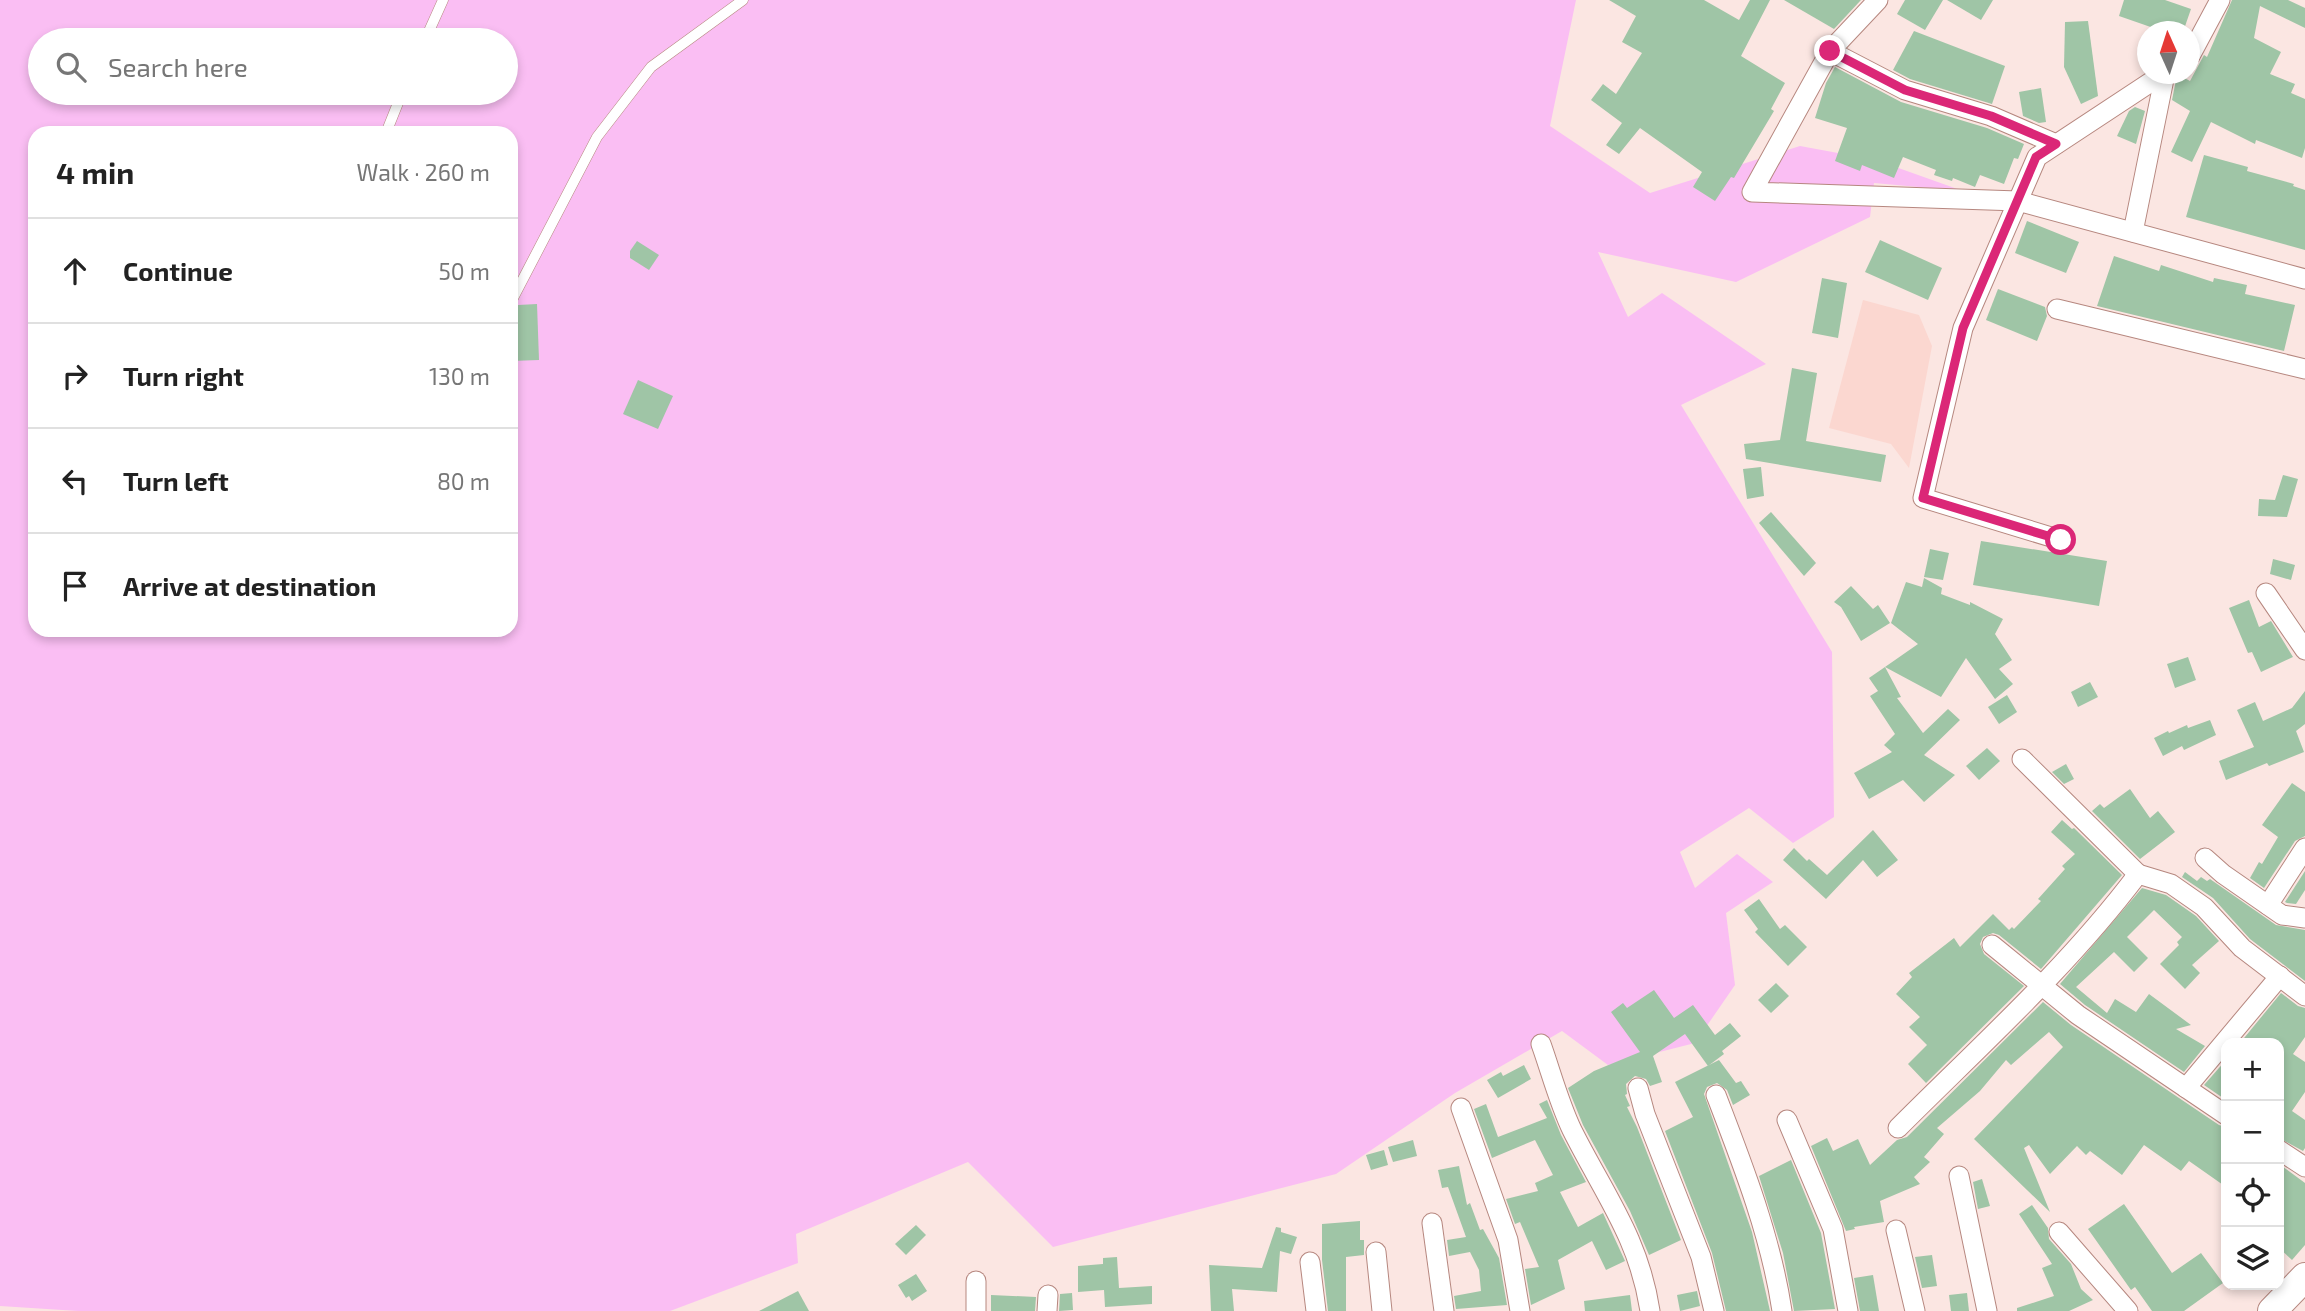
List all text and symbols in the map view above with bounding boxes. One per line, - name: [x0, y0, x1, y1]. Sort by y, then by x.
- north arrow: [2137, 21, 2200, 84]
- search box: [28, 28, 518, 105]
- route end: [1814, 35, 1845, 66]
- icon: search: [52, 48, 90, 86]
- text: Search here: [108, 51, 248, 82]
- text: 4 min: [56, 154, 134, 190]
- text: Walk · 260 m: [357, 158, 490, 186]
- icon: ahead: [56, 252, 94, 290]
- text: Continue: [123, 255, 233, 286]
- text: 50 m: [439, 257, 490, 285]
- icon: right: [56, 357, 94, 395]
- text: Turn right: [123, 360, 244, 391]
- text: 130 m: [429, 362, 490, 390]
- icon: left: [56, 462, 94, 500]
- text: Turn left: [123, 465, 229, 496]
- text: 80 m: [437, 467, 490, 495]
- route start: [2045, 524, 2076, 555]
- icon: arrive: [56, 567, 94, 605]
- text: Arrive at destination: [123, 570, 376, 601]
- map controls: [2221, 1038, 2284, 1290]
- button: +: [2221, 1038, 2284, 1101]
- button: −: [2221, 1101, 2284, 1164]
- button: locate: [2221, 1164, 2284, 1227]
- button: layers: [2221, 1227, 2284, 1290]

